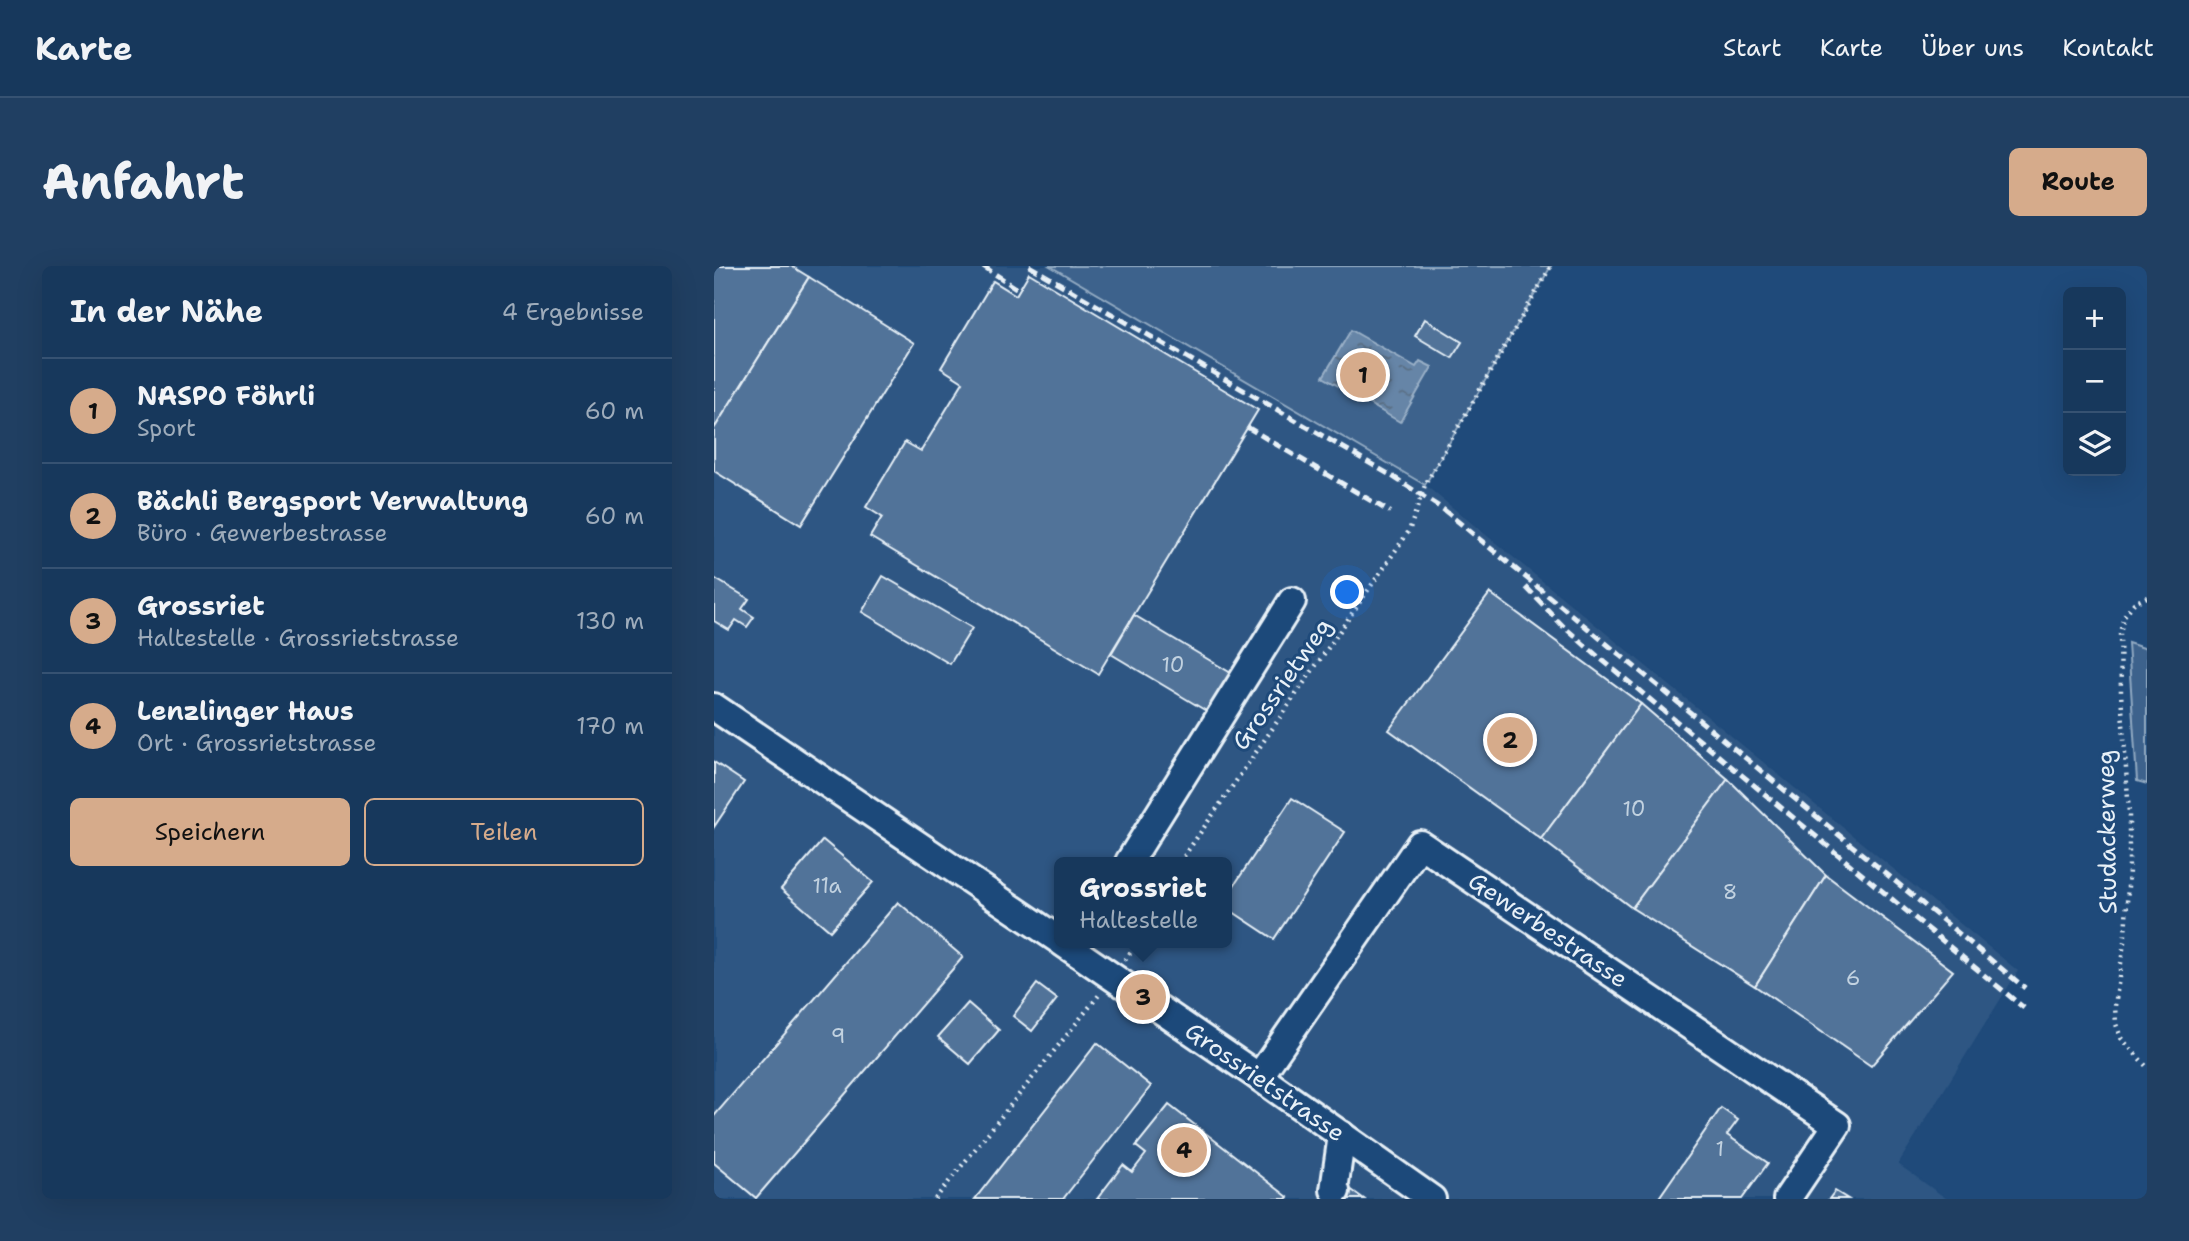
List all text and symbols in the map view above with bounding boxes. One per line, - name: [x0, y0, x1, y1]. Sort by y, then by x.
- text: Karte: [35, 26, 132, 71]
- text: Start: [1723, 32, 1782, 64]
- text: Karte: [1820, 32, 1883, 64]
- text: Über uns: [1921, 32, 2024, 64]
- text: Kontakt: [2062, 32, 2154, 64]
- button: Route: [2009, 148, 2147, 216]
- text: Anfahrt: [42, 149, 244, 215]
- map controls: [2063, 287, 2126, 476]
- button: +: [2063, 287, 2126, 350]
- text: In der Nähe: [70, 291, 263, 332]
- text: 4 Ergebnisse: [502, 297, 644, 327]
- pin: 1: [1340, 349, 1386, 401]
- button: −: [2063, 350, 2126, 413]
- text: NASPO Föhrli: [137, 378, 315, 413]
- text: 1: [88, 396, 98, 426]
- text: 60 m: [585, 396, 644, 426]
- text: Sport: [137, 413, 196, 443]
- button: layers: [2063, 413, 2126, 476]
- text: Bächli Bergsport Verwaltung: [137, 483, 528, 518]
- text: 2: [85, 501, 101, 531]
- text: 60 m: [585, 501, 644, 531]
- text: Büro · Gewerbestrasse: [137, 518, 387, 548]
- your location: [1330, 575, 1364, 609]
- text: Grossriet: [137, 588, 265, 623]
- text: 3: [85, 606, 101, 636]
- text: 130 m: [576, 606, 644, 636]
- street label: Grossrietweg: [1225, 612, 1339, 756]
- text: Haltestelle · Grossrietstrasse: [137, 623, 459, 653]
- house number: 10: [1162, 651, 1184, 679]
- text: Lenzlinger Haus: [137, 693, 354, 728]
- text: 4: [85, 711, 101, 741]
- text: 170 m: [576, 711, 644, 741]
- pin: 2: [1487, 714, 1533, 766]
- text: Ort · Grossrietstrasse: [137, 728, 377, 758]
- street label: Studackerweg: [2090, 750, 2124, 914]
- house number: 10: [1623, 795, 1645, 823]
- button: Speichern: [70, 798, 350, 866]
- button: Teilen: [364, 798, 644, 866]
- popup: [1054, 857, 1232, 948]
- street label: Gewerbestrasse: [1462, 865, 1634, 995]
- text: Grossriet: [1079, 870, 1207, 905]
- house number: 11a: [812, 872, 842, 900]
- house number: 8: [1723, 878, 1737, 906]
- text: Haltestelle: [1079, 905, 1198, 935]
- house number: 6: [1846, 964, 1860, 992]
- pin: 3: [1120, 971, 1166, 1023]
- street label: Grossrietstrasse: [1179, 1015, 1351, 1149]
- house number: 9: [831, 1022, 845, 1050]
- pin: 4: [1161, 1124, 1207, 1176]
- house number: 1: [1716, 1135, 1724, 1163]

